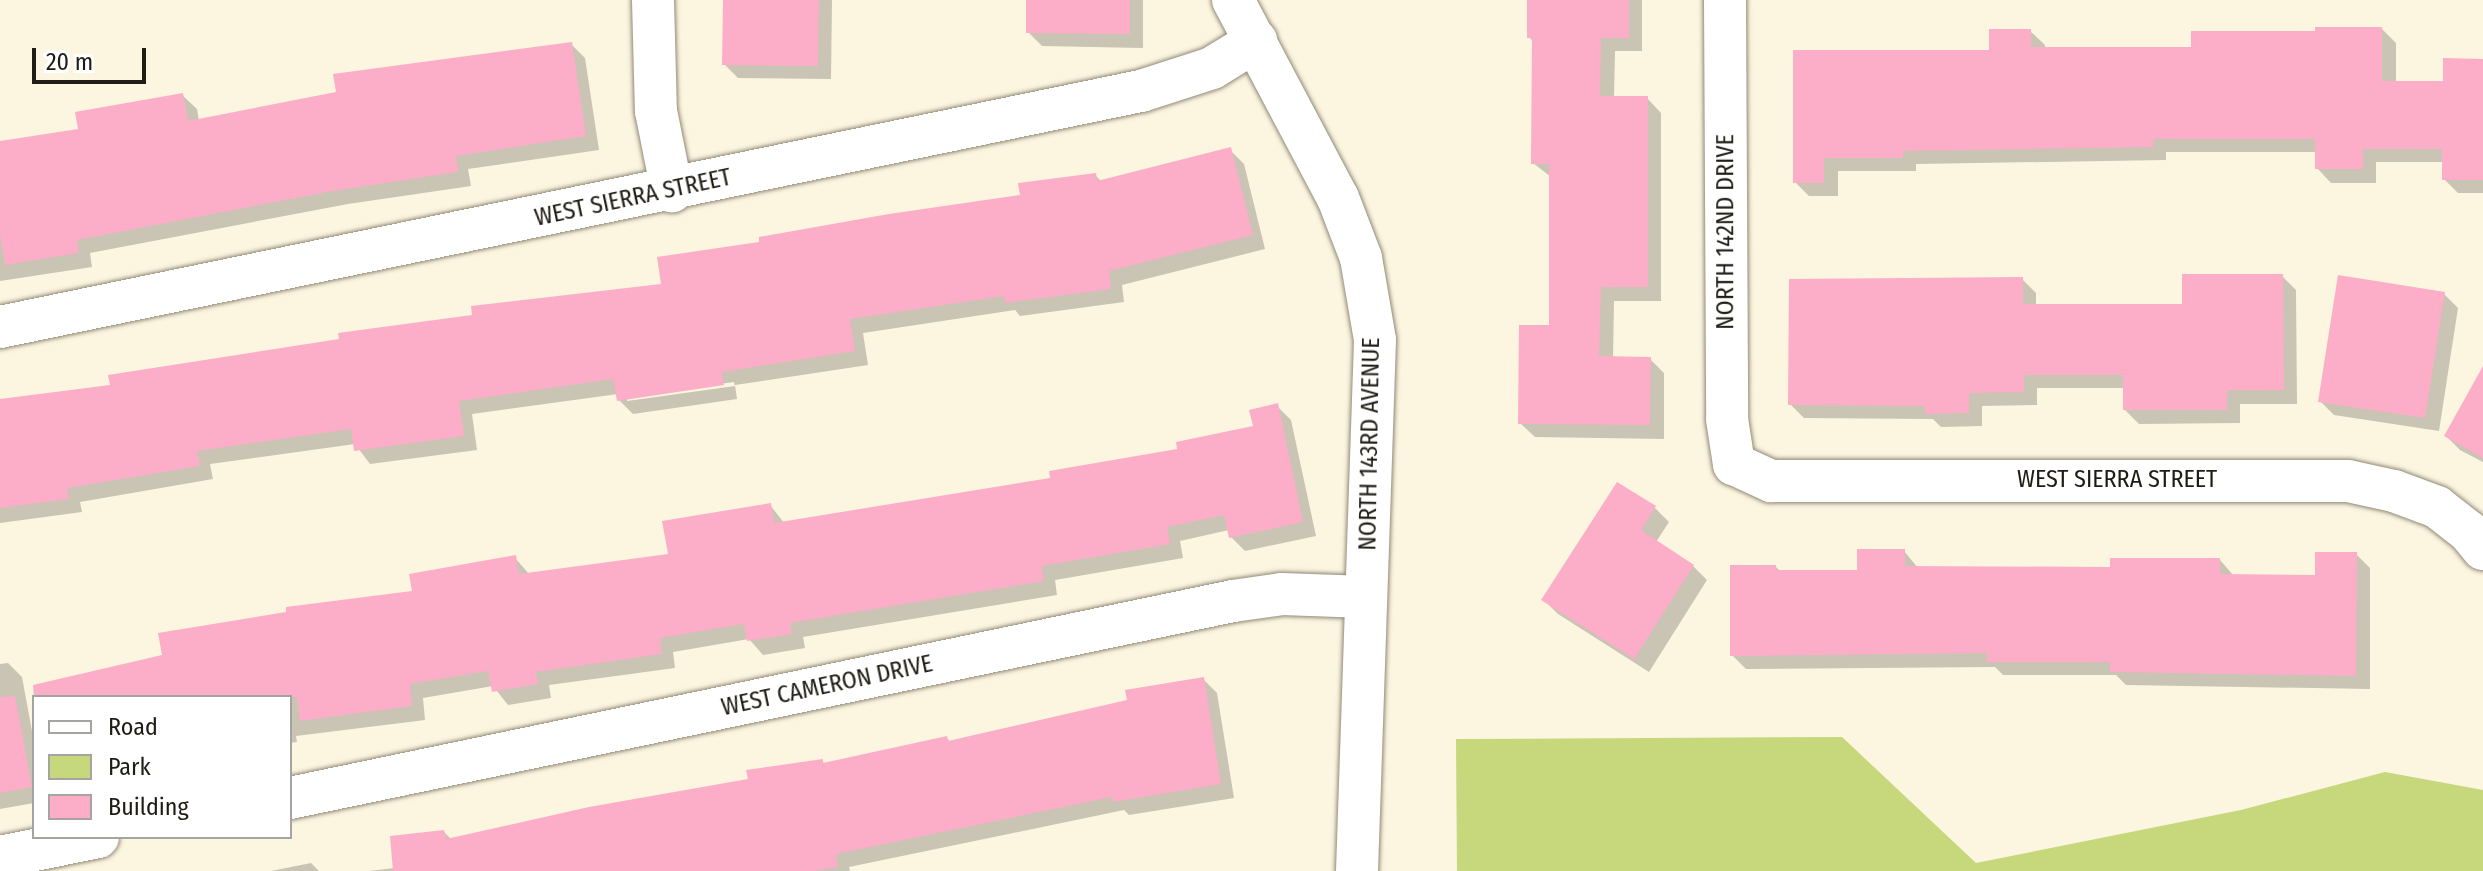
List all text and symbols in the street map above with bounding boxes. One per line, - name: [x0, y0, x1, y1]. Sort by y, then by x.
- scale bar: [36, 32, 150, 82]
- text: 20 m: [46, 48, 93, 76]
- street label: NORTH 142ND DRIVE: [1712, 134, 1740, 330]
- street label: WEST SIERRA STREET: [532, 163, 734, 233]
- street label: NORTH 143RD AVENUE: [1354, 337, 1386, 551]
- street label: WEST SIERRA STREET: [2017, 466, 2217, 494]
- street label: WEST CAMERON DRIVE: [719, 650, 935, 722]
- legend: [32, 695, 292, 839]
- text: Road: [108, 713, 158, 741]
- text: Park: [108, 753, 151, 781]
- text: Building: [108, 793, 189, 821]

